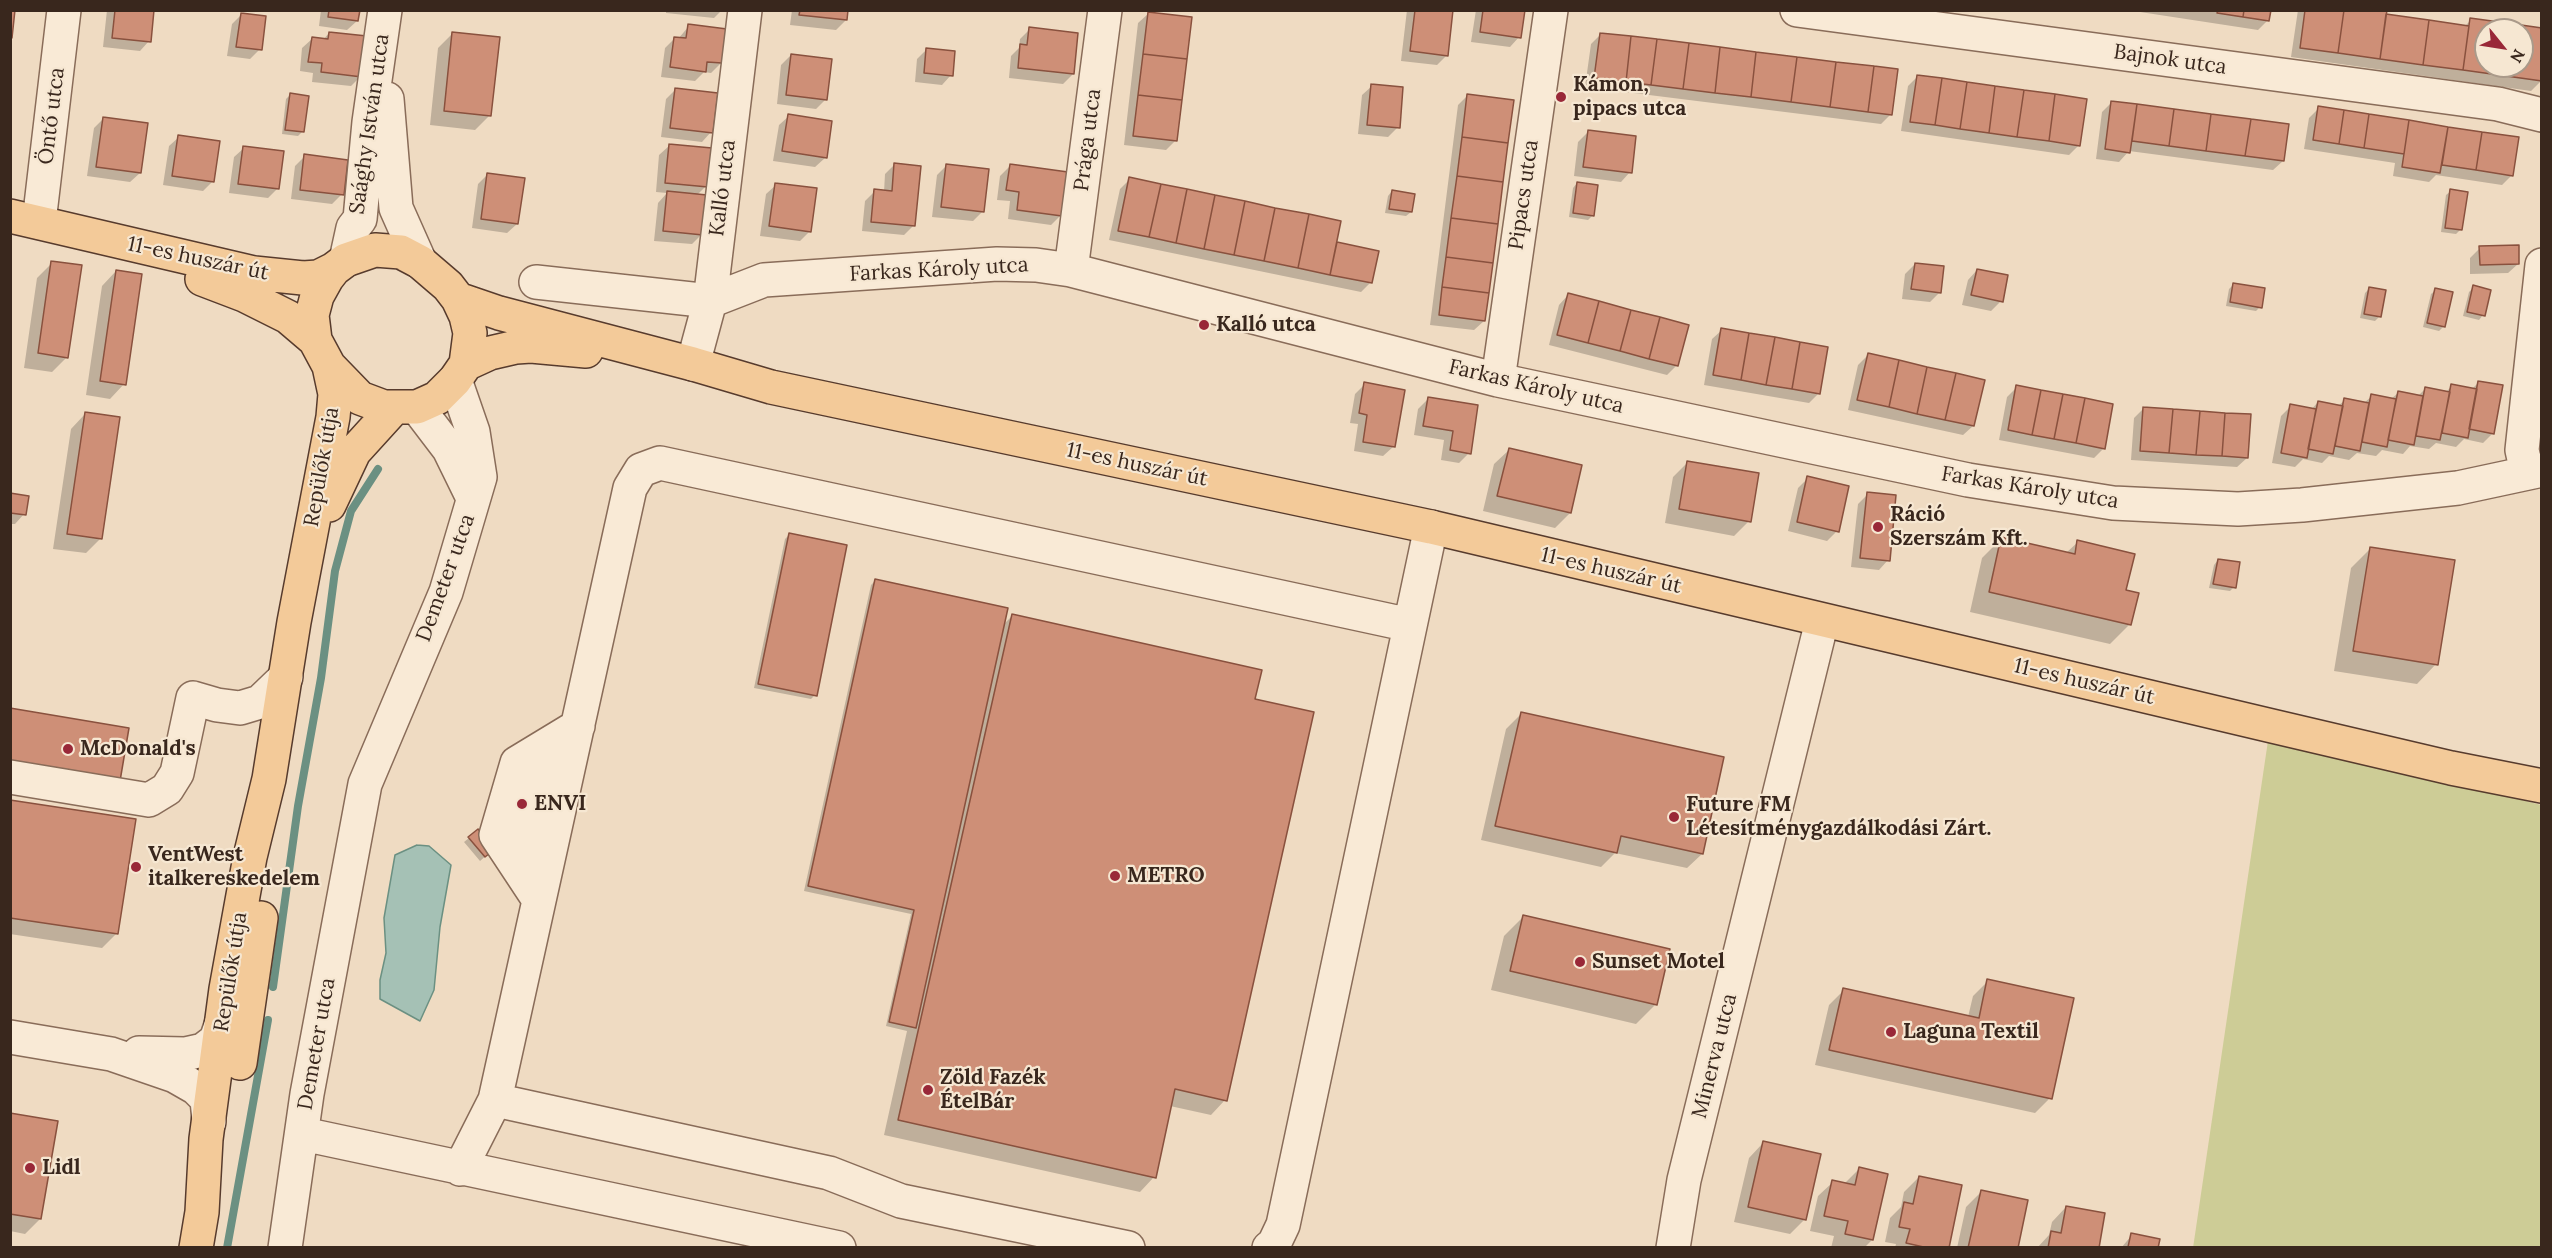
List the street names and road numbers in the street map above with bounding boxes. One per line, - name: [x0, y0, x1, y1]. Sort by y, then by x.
- street label: Saághy István utca: [345, 32, 395, 216]
- street label: Bajnok utca: [2112, 40, 2228, 80]
- street label: Öntő utca: [34, 66, 70, 166]
- street label: Prága utca: [1069, 87, 1107, 193]
- street label: Kalló utca: [705, 138, 741, 238]
- street label: Pipacs utca: [1504, 138, 1544, 252]
- street label: 11-es huszár út: [125, 232, 271, 286]
- street label: Farkas Károly utca: [849, 253, 1029, 287]
- street label: Farkas Károly utca: [1446, 355, 1626, 419]
- street label: Repülők útja: [299, 405, 345, 529]
- street label: 11-es huszár út: [1064, 438, 1210, 492]
- street label: Farkas Károly utca: [1940, 462, 2120, 514]
- street label: Demeter utca: [411, 511, 481, 645]
- street label: 11-es huszár út: [1538, 543, 1684, 599]
- street label: 11-es huszár út: [2011, 654, 2157, 710]
- street label: Repülők útja: [209, 910, 253, 1034]
- street label: Demeter utca: [293, 976, 341, 1112]
- street label: Minerva utca: [1687, 991, 1743, 1121]

